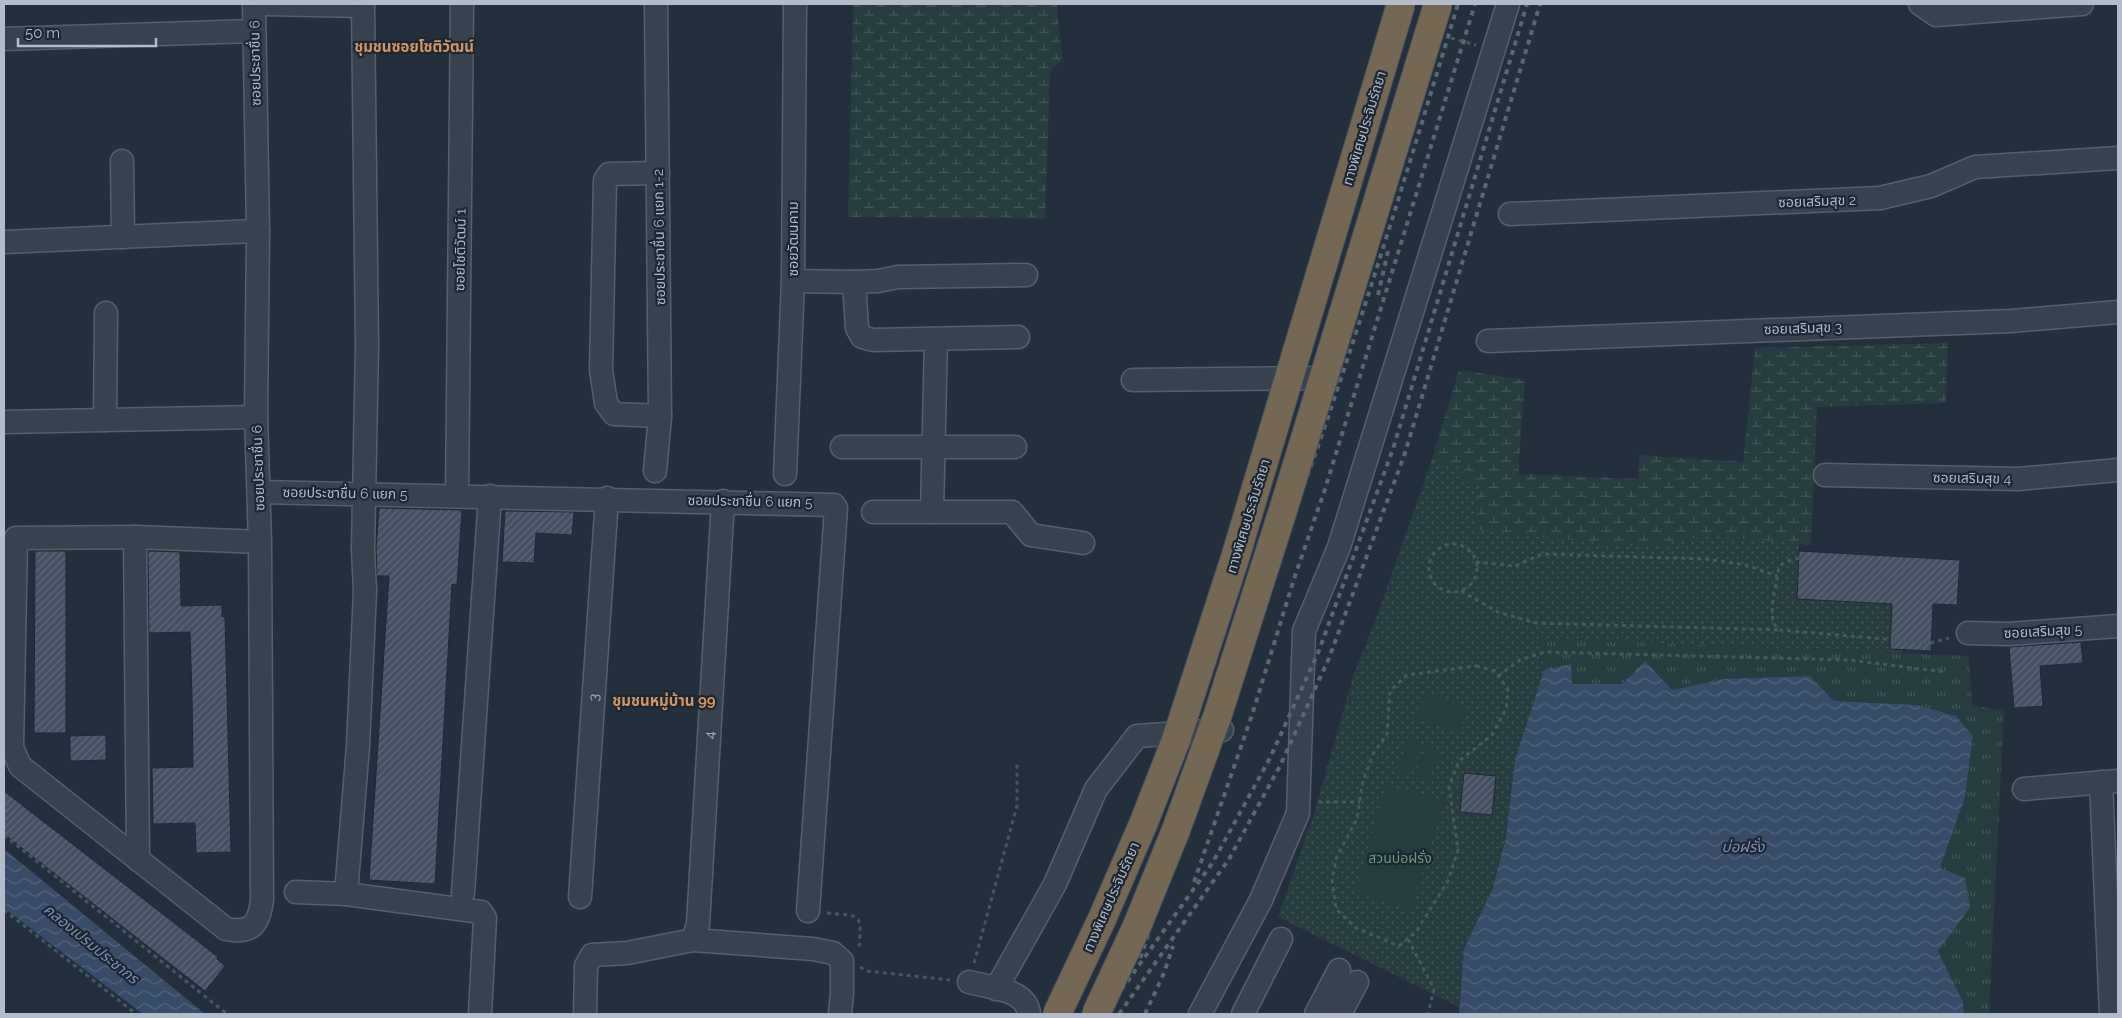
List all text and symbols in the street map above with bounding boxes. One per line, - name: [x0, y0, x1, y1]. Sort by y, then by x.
- scale bar: [18, 15, 155, 47]
- street label: ซอยประชาชื่น 6: [244, 20, 264, 106]
- text: 50 m: [25, 24, 60, 42]
- district label: ชุมชนซอยโชติวัฒน์: [354, 38, 474, 56]
- street label: ทางพิเศษประจิมรัถยา: [1339, 69, 1389, 187]
- street label: ซอยประชาชื่น 6 แยก 1-2: [648, 169, 668, 305]
- street label: ซอยเสริมสุข 2: [1778, 192, 1856, 211]
- street label: ซอยวัฒนคาม: [785, 201, 801, 277]
- street label: ซอยโชติวัฒน์ 1: [451, 209, 469, 291]
- street label: ซอยเสริมสุข 3: [1764, 319, 1842, 338]
- street label: ซอยประชาชื่น 6: [247, 425, 267, 511]
- street label: ทางพิเศษประจิมรัถยา: [1223, 457, 1273, 575]
- street label: ซอยเสริมสุข 4: [1933, 469, 2012, 488]
- street label: ซอยประชาชื่น 6 แยก 5: [282, 482, 408, 502]
- street label: ซอยประชาชื่น 6 แยก 5: [687, 490, 813, 510]
- street label: ซอยเสริมสุข 5: [2003, 621, 2083, 642]
- district label: ชุมชนหมู่บ้าน 99: [612, 692, 716, 711]
- street label: 3: [585, 693, 602, 702]
- street label: 4: [701, 730, 717, 739]
- water label: บ่อฝรั่ง: [1722, 837, 1765, 856]
- street label: ทางพิเศษประจิมรัถยา: [1080, 840, 1142, 954]
- park label: สวนบ่อฝรั่ง: [1368, 849, 1432, 866]
- water label: คลองเปรมประชากร: [40, 900, 143, 989]

